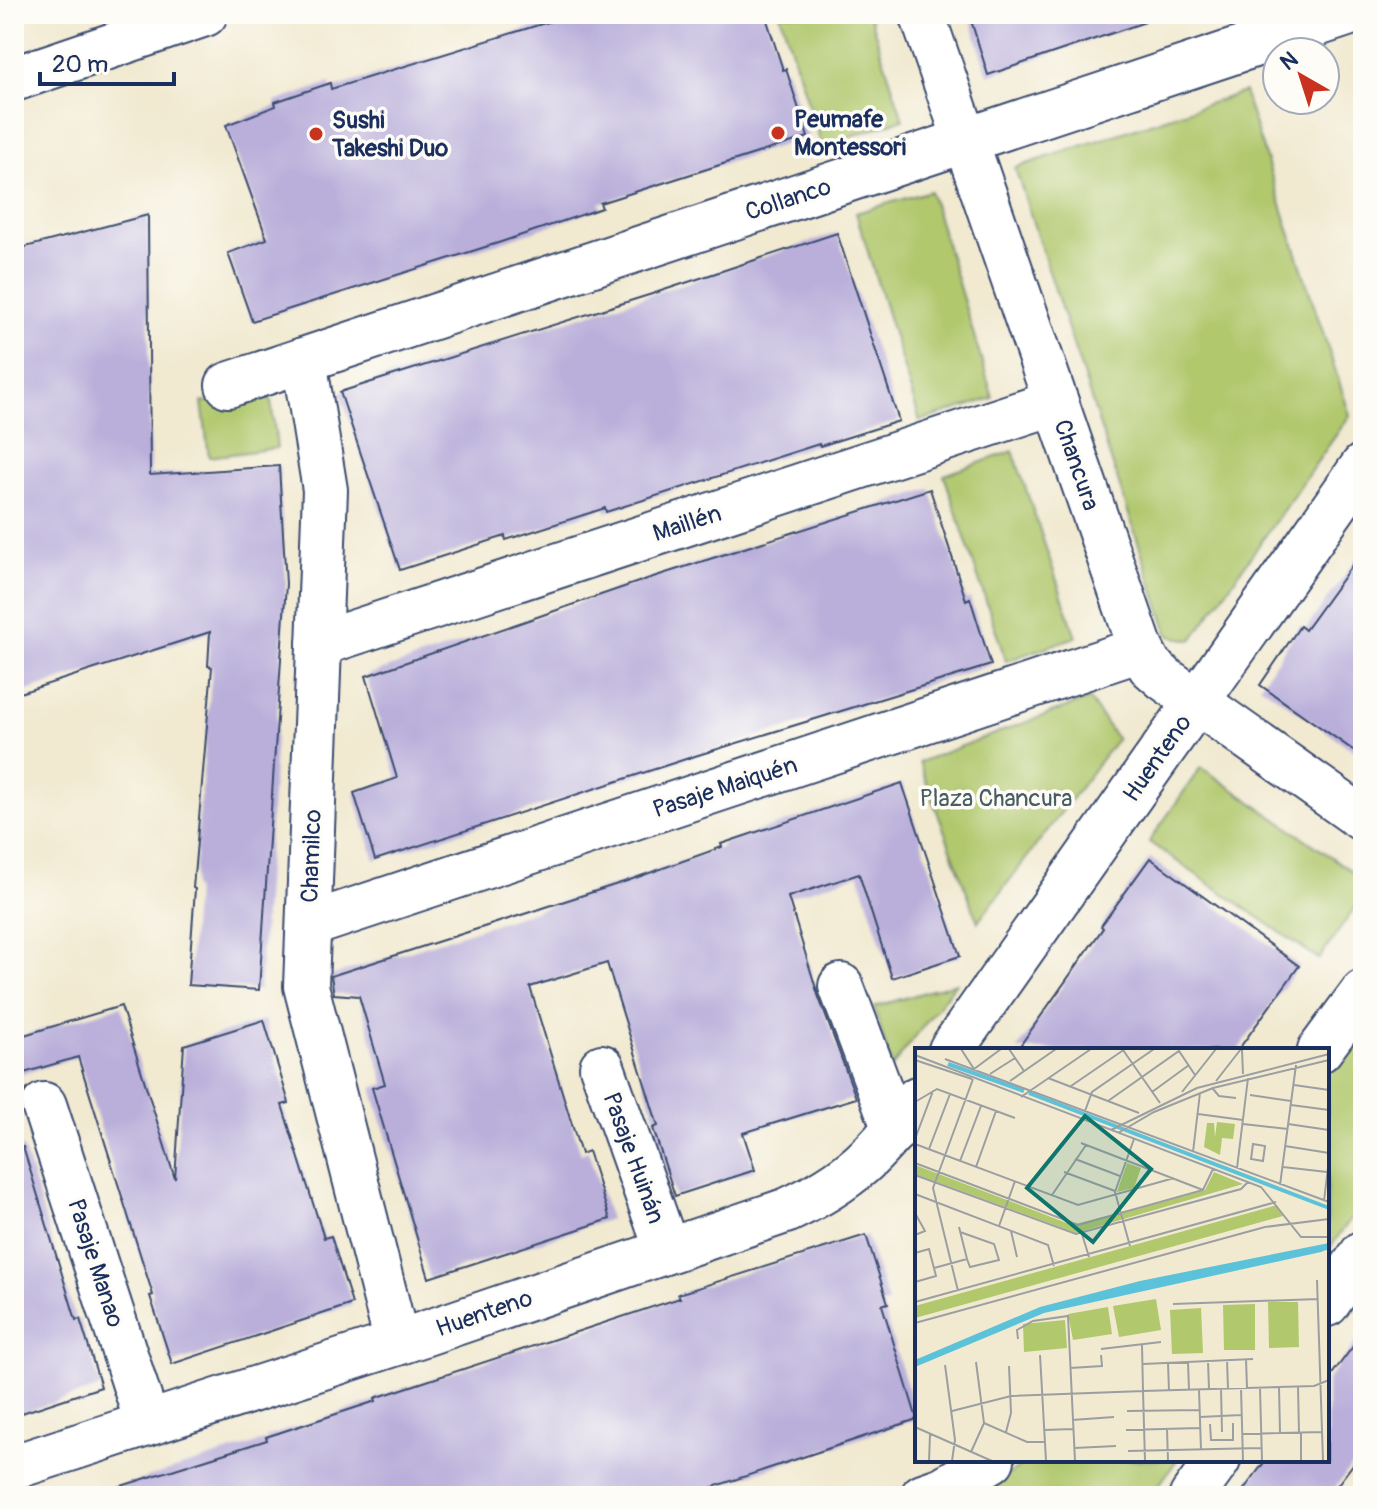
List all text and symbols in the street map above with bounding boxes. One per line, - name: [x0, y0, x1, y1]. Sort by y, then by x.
- scale bar: [40, 36, 174, 86]
- north arrow: [1261, 36, 1341, 116]
- text: N: [1274, 46, 1304, 77]
- text: 20 m: [52, 50, 108, 79]
- place label: Peumafe Montessori: [794, 105, 906, 162]
- place label: Sushi Takeshi Duo: [331, 106, 448, 163]
- marker: Peumafe Montessori: [769, 124, 787, 142]
- marker: Sushi Takeshi Duo: [307, 125, 325, 143]
- street label: Collanco: [742, 172, 835, 227]
- street label: Chancura: [1048, 416, 1106, 514]
- street label: Maillén: [649, 499, 725, 548]
- street label: Huenteno: [1117, 709, 1198, 808]
- street label: Pasaje Maiquén: [649, 750, 801, 824]
- park label: Plaza Chancura: [919, 784, 1073, 813]
- street label: Chamilco: [295, 809, 328, 903]
- inset map: [915, 1048, 1329, 1462]
- street label: Pasaje Huinán: [596, 1089, 671, 1228]
- street label: Pasaje Manao: [61, 1195, 130, 1331]
- street label: Huenteno: [432, 1283, 536, 1343]

